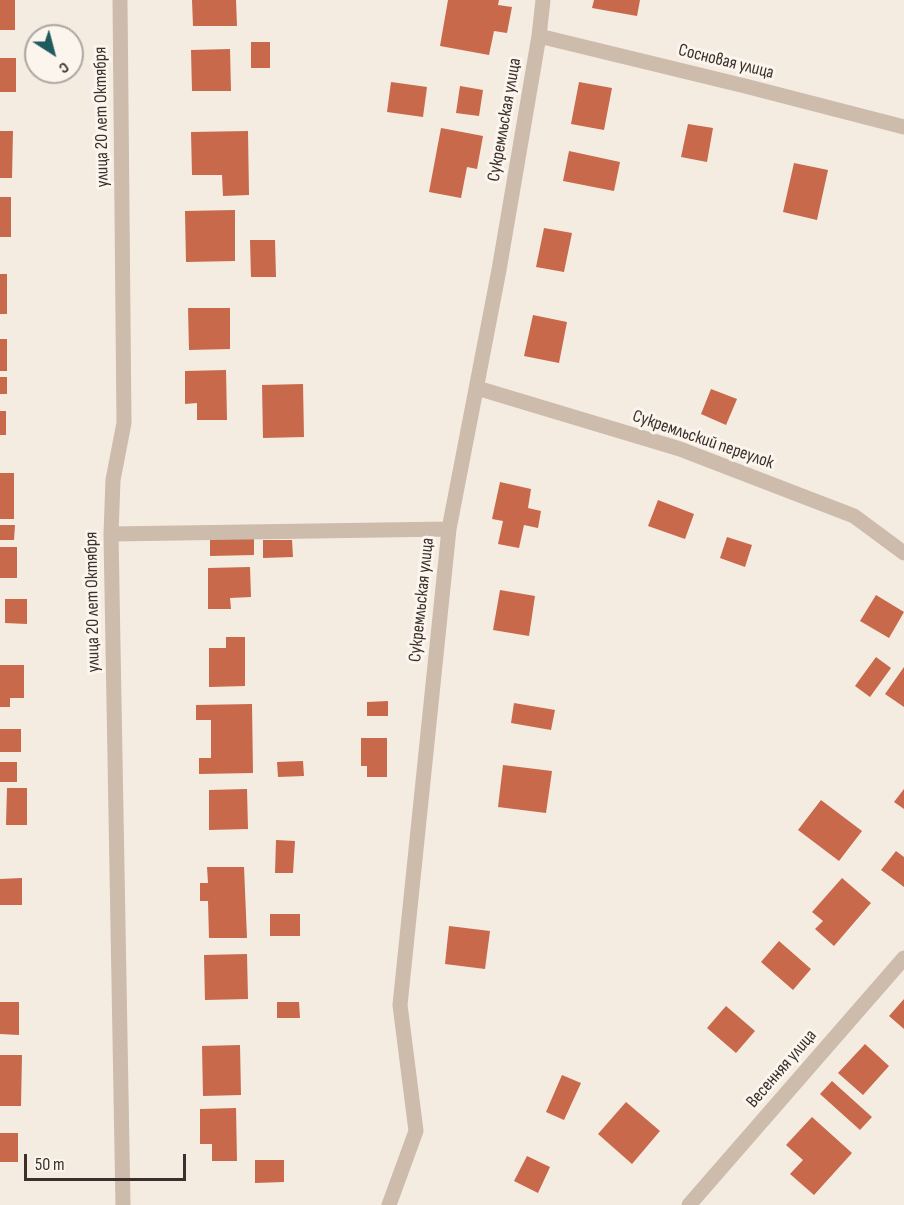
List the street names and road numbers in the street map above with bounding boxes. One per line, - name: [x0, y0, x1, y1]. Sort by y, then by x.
- street label: Сосновая улица: [676, 40, 776, 84]
- street label: улица 20 лет Октября: [90, 47, 114, 187]
- street label: Сукремльская улица: [484, 57, 526, 183]
- street label: Сукремльский переулок: [630, 406, 776, 474]
- street label: улица 20 лет Октября: [81, 532, 105, 672]
- street label: Сукремльская улица: [405, 537, 439, 663]
- street label: Весенняя улица: [742, 1025, 822, 1113]

